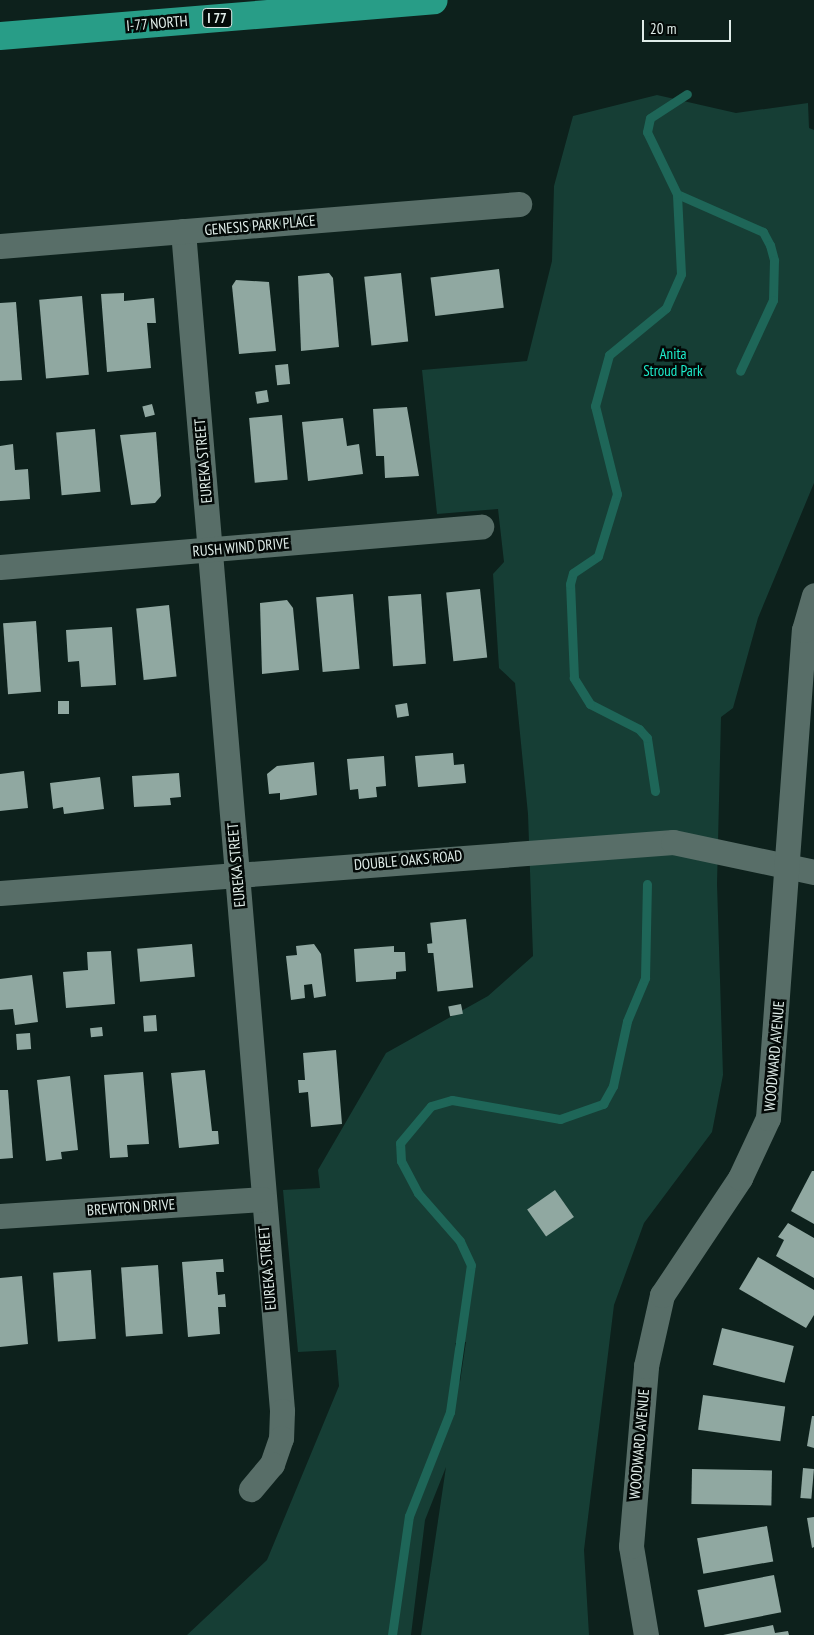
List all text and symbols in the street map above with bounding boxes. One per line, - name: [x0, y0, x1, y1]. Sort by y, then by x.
- road number: I 77: [202, 7, 232, 30]
- scale bar: [644, 10, 733, 42]
- street label: I-77 NORTH: [125, 11, 189, 35]
- text: 20 m: [650, 19, 676, 38]
- street label: GENESIS PARK PLACE: [204, 211, 316, 239]
- park label: Anita Stroud Park: [643, 344, 703, 379]
- street label: EUREKA STREET: [190, 418, 216, 504]
- street label: RUSH WIND DRIVE: [192, 534, 290, 560]
- street label: EUREKA STREET: [223, 822, 249, 908]
- street label: DOUBLE OAKS ROAD: [353, 846, 463, 874]
- street label: WOODWARD AVENUE: [760, 1000, 788, 1112]
- street label: BREWTON DRIVE: [86, 1195, 176, 1219]
- street label: EUREKA STREET: [254, 1225, 280, 1311]
- street label: WOODWARD AVENUE: [625, 1388, 653, 1500]

